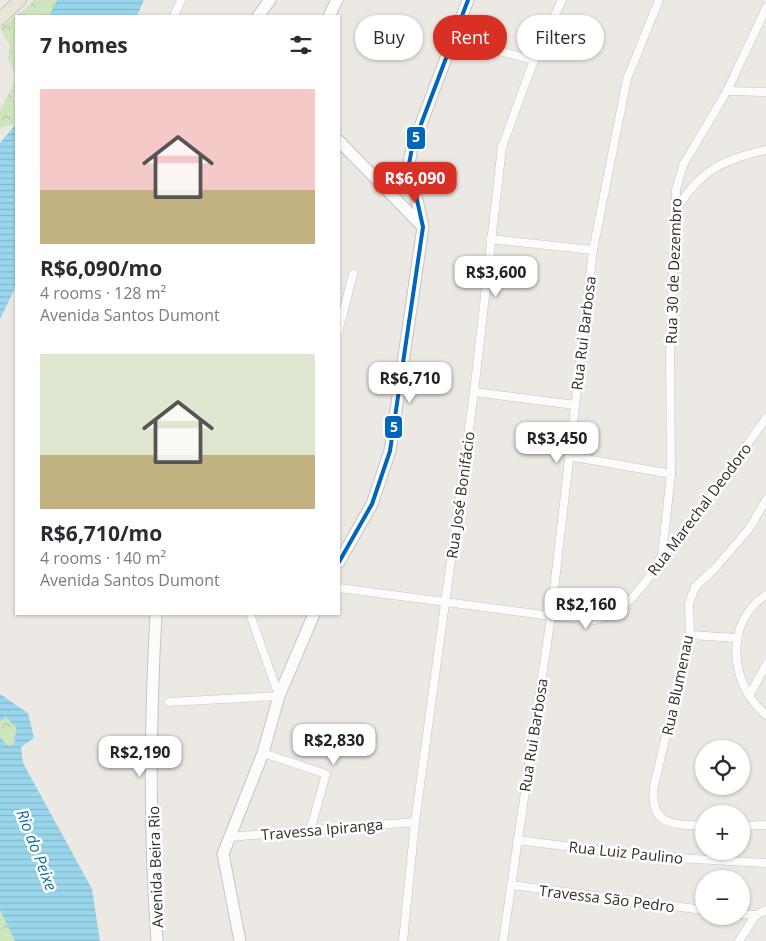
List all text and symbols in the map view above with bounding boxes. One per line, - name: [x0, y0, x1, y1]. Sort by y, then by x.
- chip: Buy: [355, 15, 423, 60]
- chip: Rent: [433, 15, 507, 60]
- chip: Filters: [517, 15, 604, 60]
- text: 7 homes: [40, 31, 128, 59]
- icon: filters: [287, 31, 315, 59]
- icon: home: [133, 122, 223, 212]
- line badge: 5: [406, 126, 426, 150]
- text: 5: [412, 127, 420, 146]
- pin: R$6,090: [369, 162, 461, 204]
- text: R$6,090: [385, 167, 445, 189]
- street label: Rua 30 de Dezembro: [660, 198, 686, 344]
- text: R$6,090/mo: [40, 254, 162, 282]
- pin: R$3,600: [450, 256, 542, 298]
- text: R$3,600: [466, 261, 526, 283]
- street label: Rua Rui Barbosa: [566, 275, 600, 391]
- text: 4 rooms · 128 m²: [40, 282, 166, 304]
- text: Avenida Santos Dumont: [40, 304, 220, 326]
- pin: R$6,710: [364, 362, 456, 404]
- text: R$6,710: [380, 367, 440, 389]
- icon: home: [133, 387, 223, 477]
- line badge: 5: [384, 415, 403, 439]
- text: 5: [390, 417, 398, 436]
- pin: R$3,450: [511, 422, 603, 464]
- text: R$3,450: [527, 427, 587, 449]
- street label: Rua José Bonifácio: [441, 430, 479, 560]
- street label: Rua Marechal Deodoro: [643, 439, 755, 579]
- text: R$6,710/mo: [40, 519, 162, 547]
- text: 4 rooms · 140 m²: [40, 547, 166, 569]
- text: Avenida Santos Dumont: [40, 569, 220, 591]
- pin: R$2,160: [540, 588, 632, 630]
- text: R$2,160: [556, 593, 616, 615]
- street label: Rua Blumenau: [657, 633, 697, 737]
- street label: Rua Rui Barbosa: [514, 677, 552, 793]
- pin: R$2,830: [288, 724, 380, 766]
- text: R$2,830: [304, 729, 364, 751]
- pin: R$2,190: [94, 736, 186, 778]
- map controls: [695, 740, 750, 925]
- button: locate: [695, 740, 750, 795]
- text: R$2,190: [110, 741, 170, 763]
- button: +: [695, 805, 750, 860]
- water label: Rio do Peixe: [11, 806, 63, 894]
- street label: Avenida Beira Rio: [143, 806, 167, 928]
- street label: Travessa Ipiranga: [260, 814, 384, 844]
- street label: Rua Luiz Paulino: [568, 836, 684, 868]
- button: −: [695, 870, 750, 925]
- street label: Travessa São Pedro: [538, 880, 676, 916]

